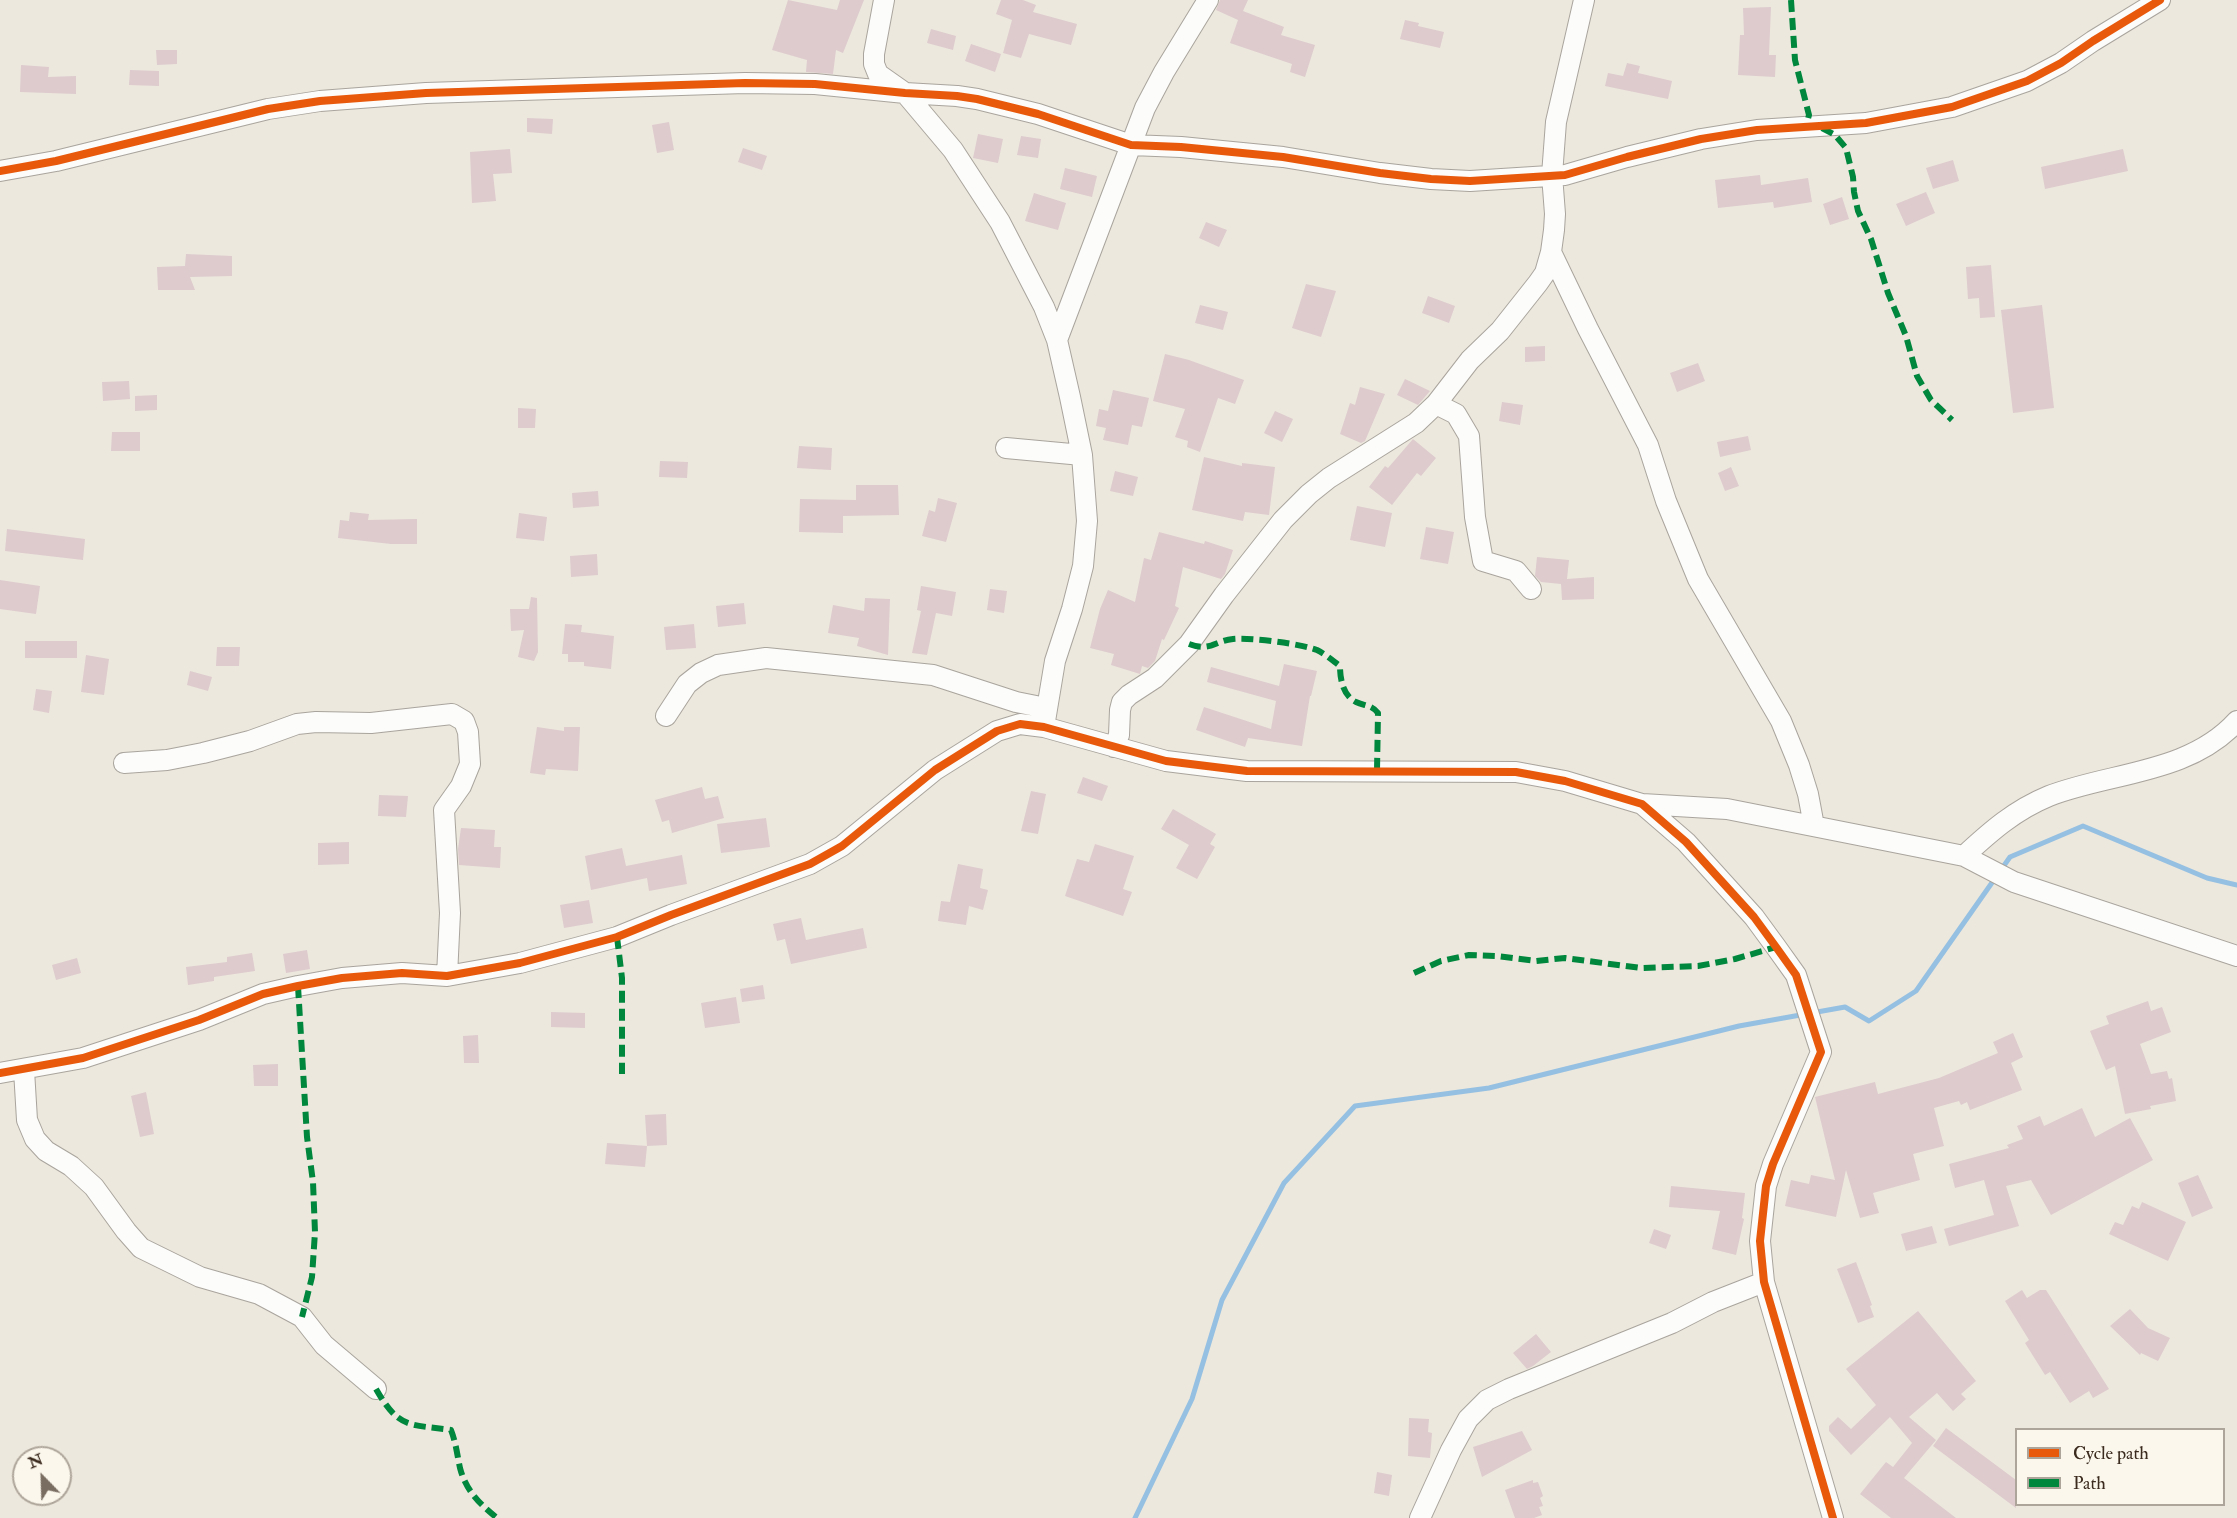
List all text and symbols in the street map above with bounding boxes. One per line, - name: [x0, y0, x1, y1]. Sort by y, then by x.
- legend: [2015, 1428, 2225, 1506]
- text: Cycle path: [2073, 1442, 2149, 1465]
- north arrow: [12, 1446, 72, 1506]
- text: N: [25, 1449, 46, 1473]
- text: Path: [2073, 1472, 2106, 1495]

